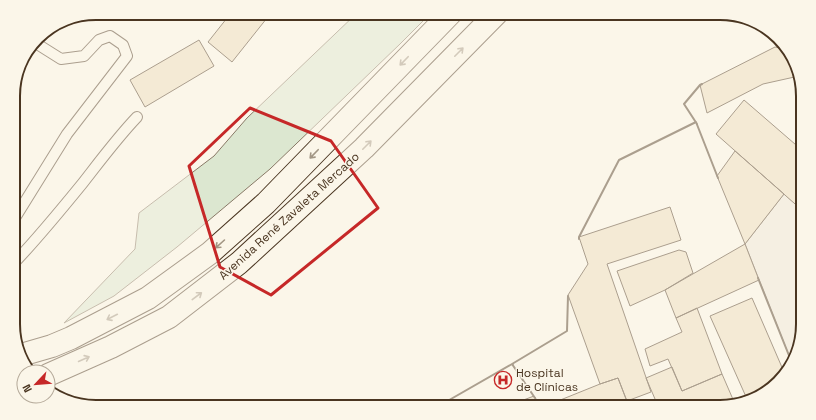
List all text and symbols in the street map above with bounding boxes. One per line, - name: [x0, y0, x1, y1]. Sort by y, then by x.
- one-way arrow: [454, 47, 463, 57]
- one-way arrow: [399, 56, 409, 66]
- one-way arrow: [362, 140, 372, 150]
- street label: Avenida René Zavaleta Mercado: [215, 149, 363, 283]
- one-way arrow: [309, 149, 318, 159]
- one-way arrow: [215, 240, 225, 249]
- one-way arrow: [191, 291, 202, 300]
- one-way arrow: [107, 313, 119, 321]
- one-way arrow: [77, 355, 89, 363]
- north arrow: [16, 364, 56, 404]
- place label: Hospital de Clínicas: [516, 365, 578, 395]
- hospital icon: Hospital de Clínicas: [493, 370, 513, 390]
- text: N: [19, 382, 35, 395]

